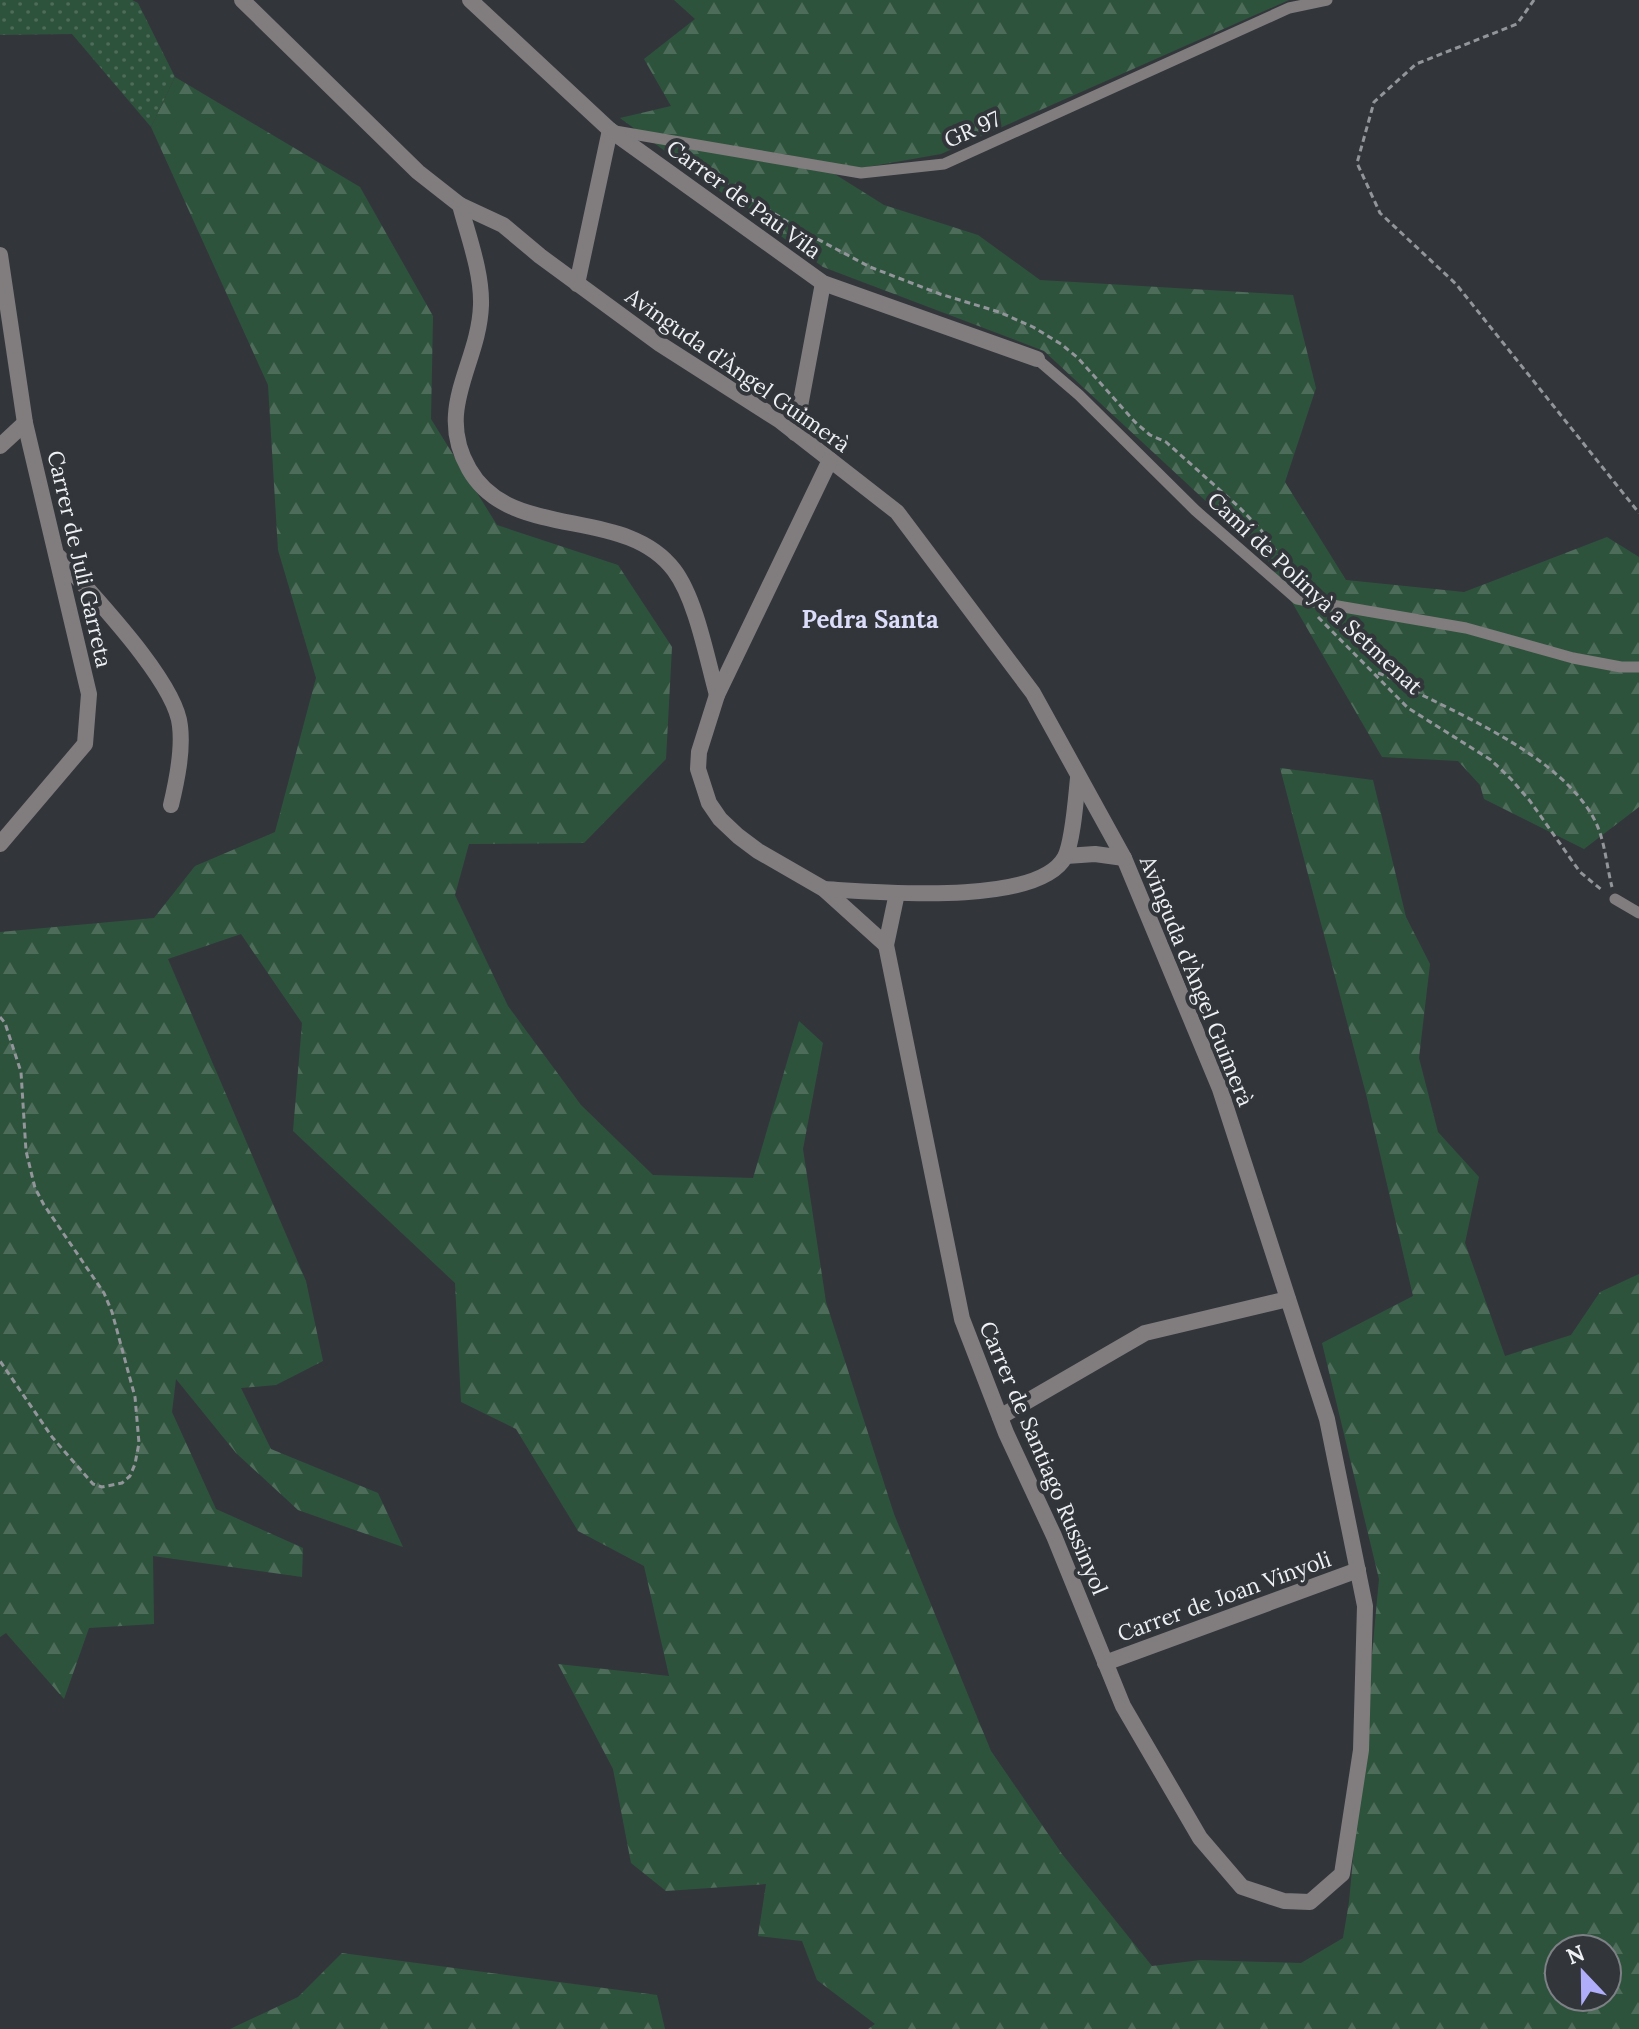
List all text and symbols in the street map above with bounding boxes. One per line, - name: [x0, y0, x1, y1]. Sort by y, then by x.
- street label: GR 97: [939, 104, 1005, 154]
- street label: Carrer de Pau Vila: [661, 133, 827, 265]
- street label: Avinguda d'Àngel Guimerà: [620, 281, 856, 458]
- street label: Carrer de Juli Garreta: [41, 448, 119, 670]
- street label: Camí de Polinyà a Setmenat: [1202, 486, 1429, 700]
- district label: Pedra Santa: [801, 604, 939, 635]
- street label: Avinguda d'Àngel Guimerà: [1134, 851, 1260, 1110]
- street label: Carrer de Santiago Russinyol: [974, 1317, 1114, 1599]
- street label: Carrer de Joan Vinyoli: [1113, 1544, 1335, 1648]
- north arrow: [1543, 1933, 1623, 2013]
- text: N: [1562, 1938, 1589, 1971]

